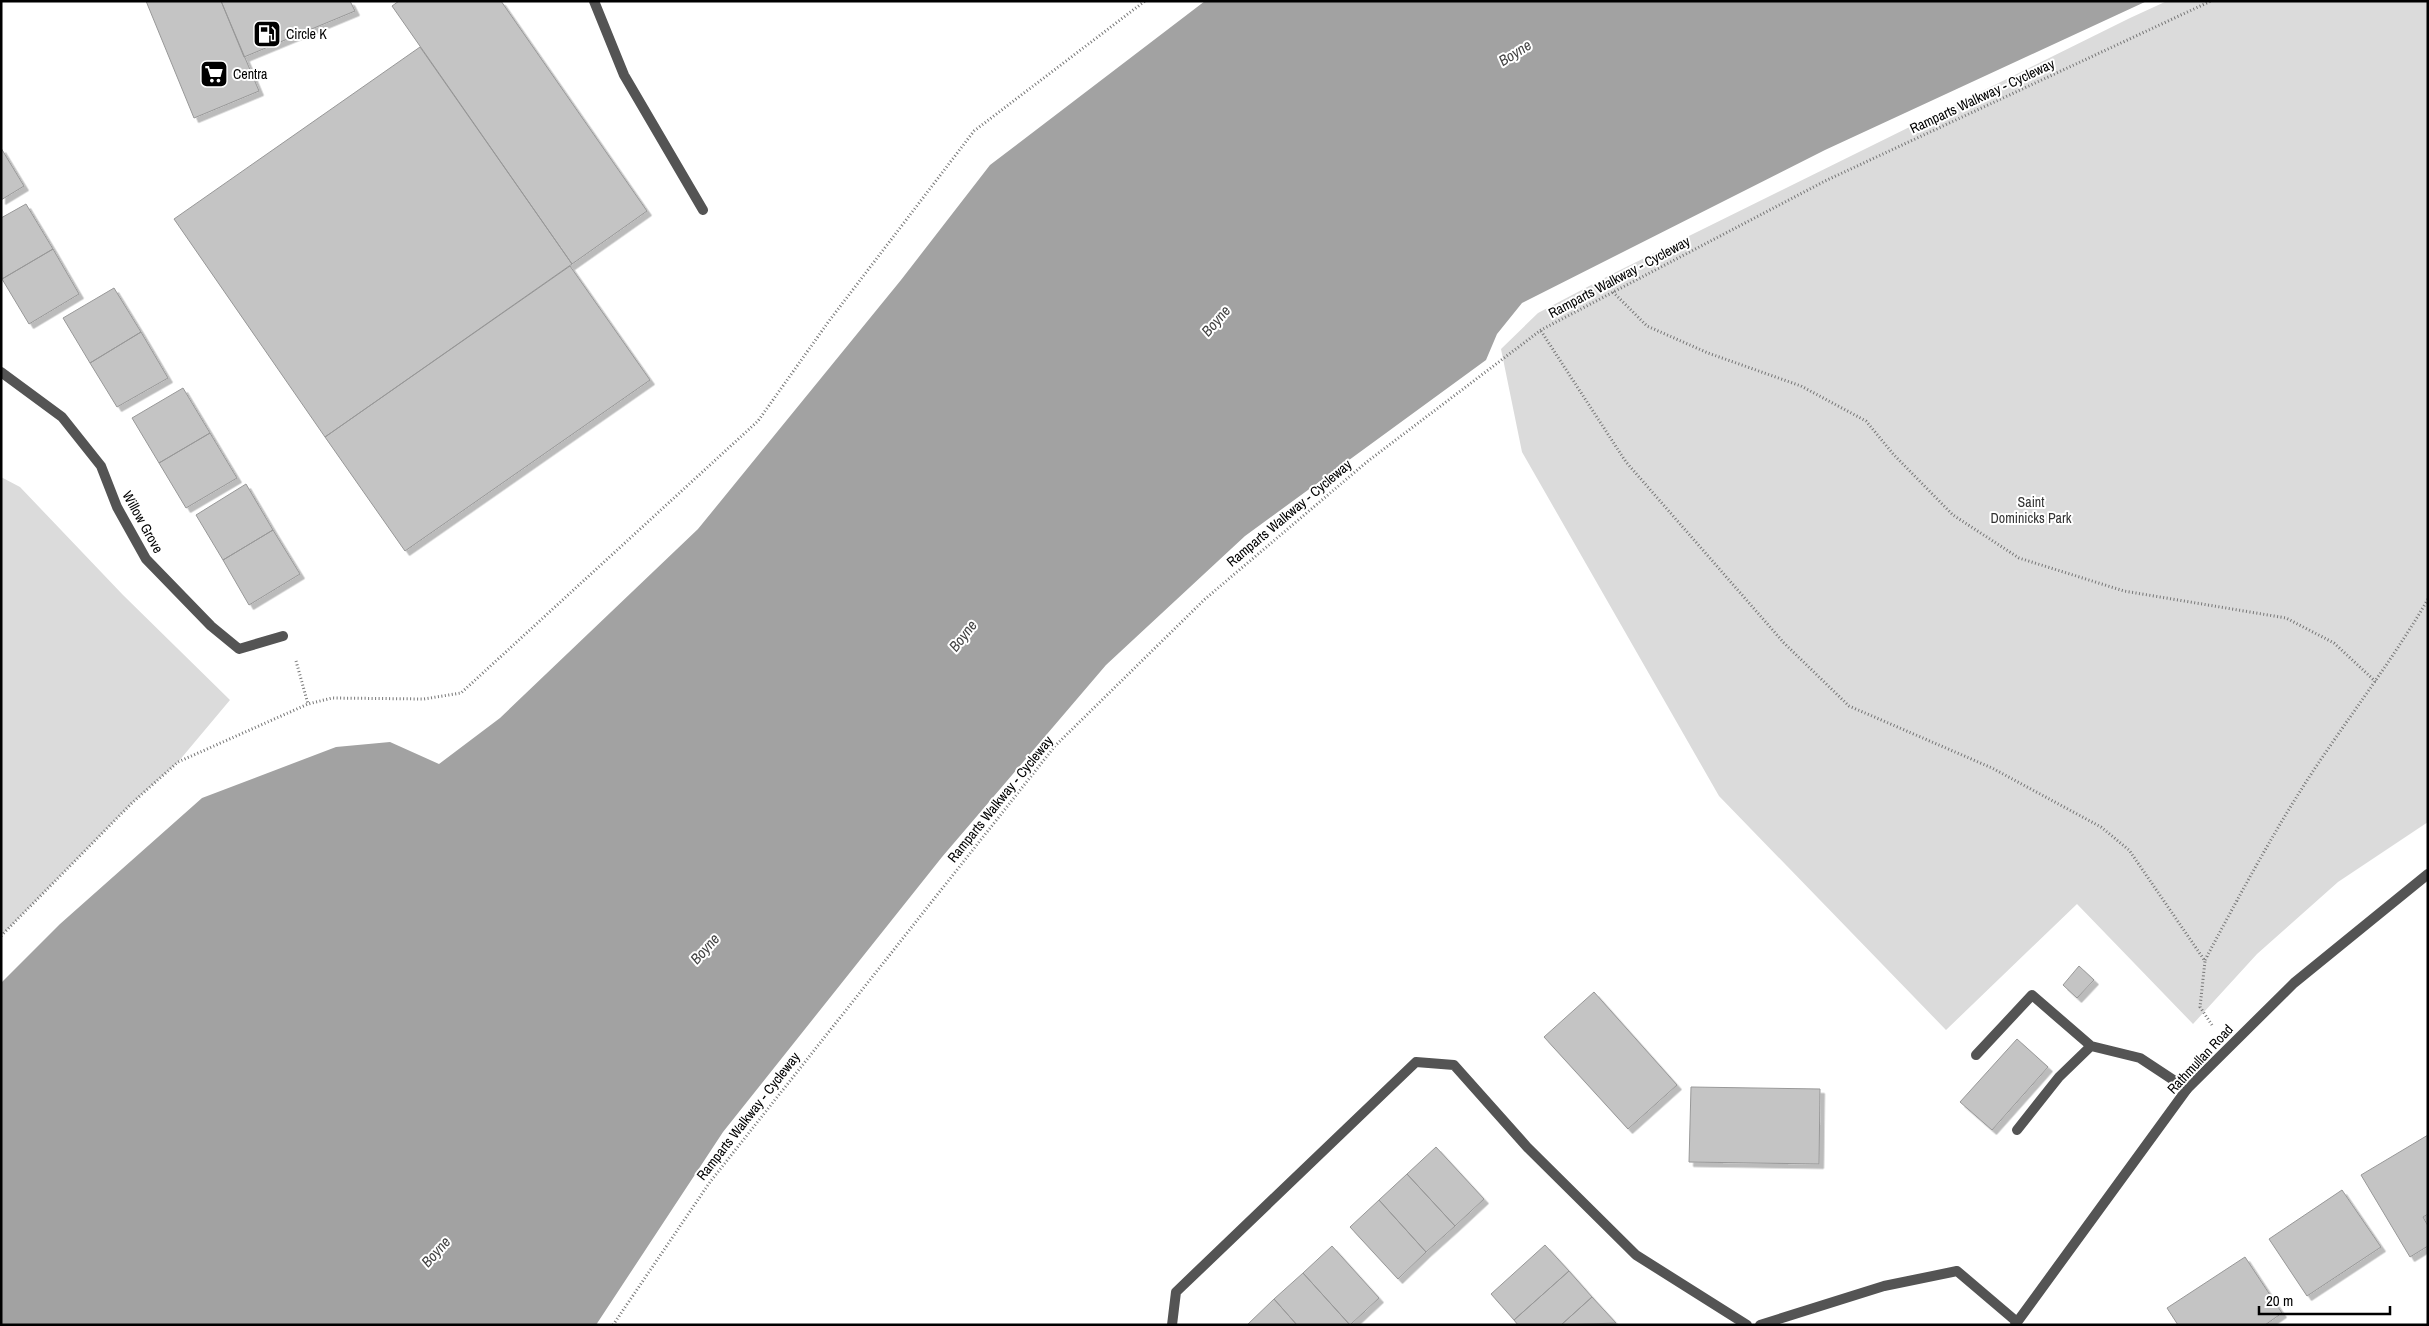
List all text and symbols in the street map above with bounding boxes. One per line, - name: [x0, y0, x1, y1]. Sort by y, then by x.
- fuel station icon: Circle K: [252, 19, 282, 49]
- place label: Circle K: [286, 25, 327, 43]
- water label: Boyne: [1494, 34, 1535, 71]
- street label: Ramparts Walkway - Cycleway: [1907, 54, 2058, 137]
- supermarket icon: Centra: [199, 59, 229, 89]
- place label: Centra: [233, 65, 268, 83]
- street label: Ramparts Walkway - Cycleway: [1545, 232, 1693, 322]
- water label: Boyne: [1196, 301, 1235, 341]
- street label: Ramparts Walkway - Cycleway: [1223, 455, 1355, 571]
- street label: Willow Grove: [119, 488, 167, 556]
- park label: Saint Dominicks Park: [1990, 493, 2072, 527]
- water label: Boyne: [944, 615, 982, 656]
- street label: Ramparts Walkway - Cycleway: [943, 732, 1057, 866]
- water label: Boyne: [685, 929, 724, 969]
- street label: Rathmullan Road: [2163, 1020, 2237, 1098]
- street label: Ramparts Walkway - Cycleway: [692, 1048, 804, 1184]
- water label: Boyne: [416, 1232, 455, 1272]
- scale bar: [2259, 1284, 2390, 1316]
- text: 20 m: [2266, 1290, 2293, 1311]

